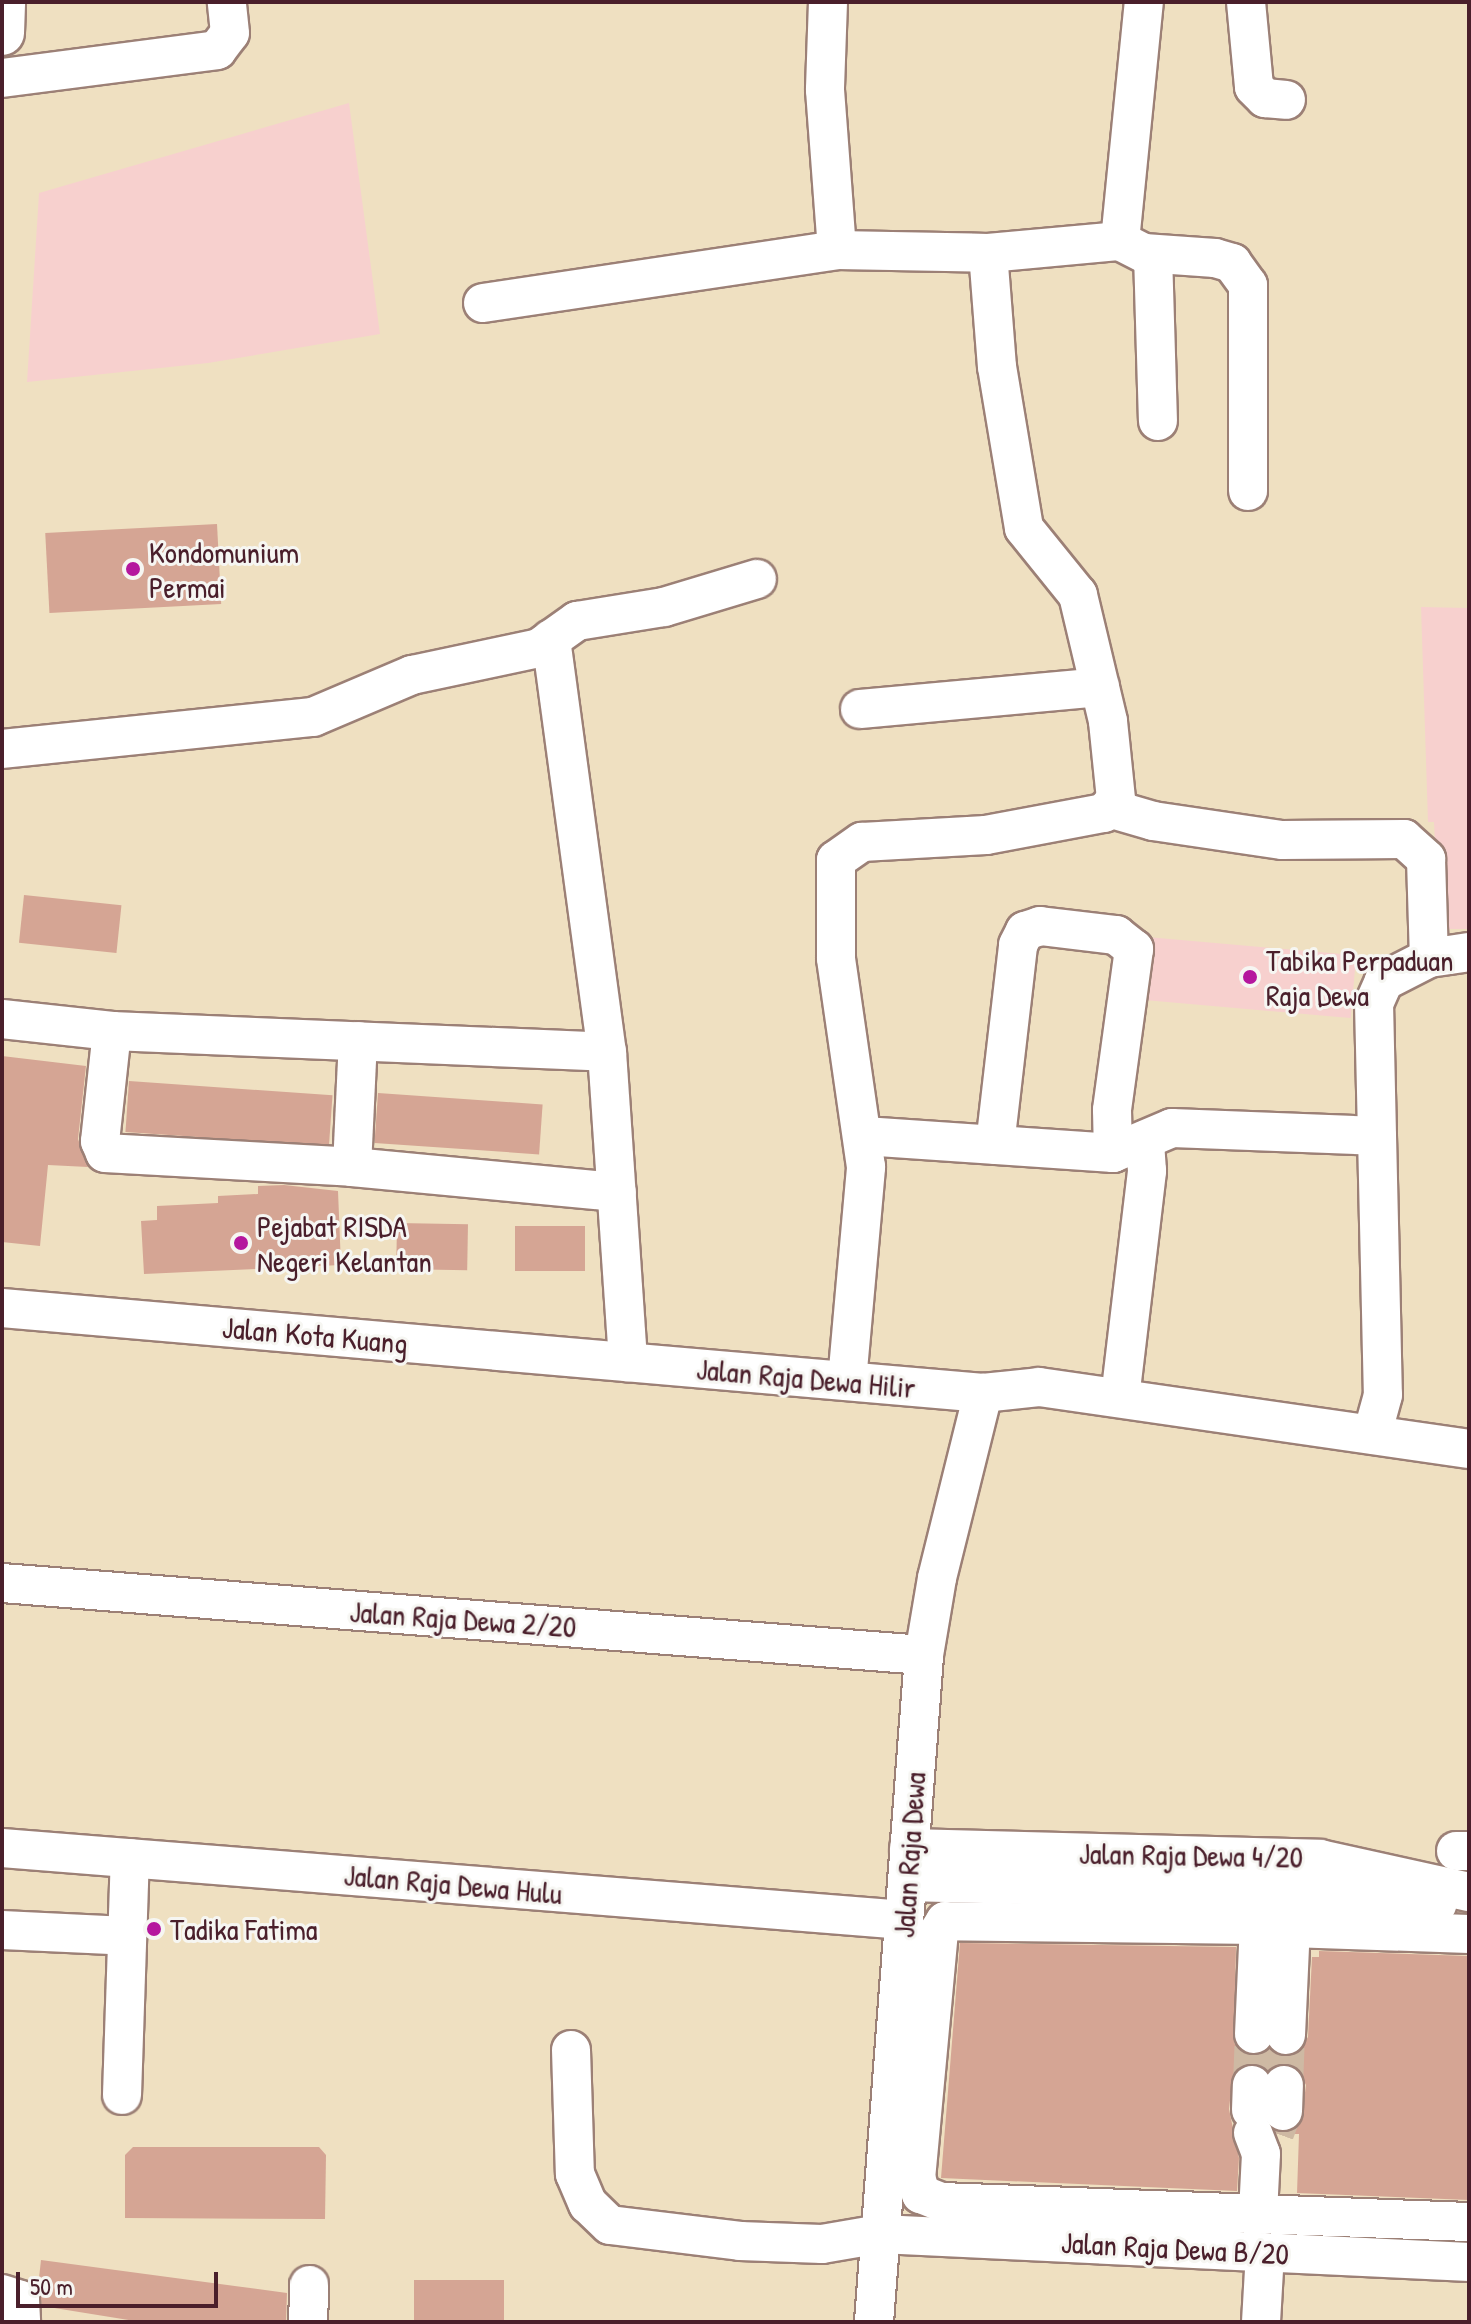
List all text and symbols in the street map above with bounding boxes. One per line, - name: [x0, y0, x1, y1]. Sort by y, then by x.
- place label: Kondomunium Permai: [149, 534, 299, 604]
- marker: Kondomunium Permai: [124, 560, 142, 578]
- place label: Tabika Perpaduan Raja Dewa: [1266, 942, 1454, 1012]
- marker: Tabika Perpaduan Raja Dewa: [1241, 968, 1259, 986]
- place label: Pejabat RISDA Negeri Kelantan: [257, 1208, 432, 1278]
- marker: Pejabat RISDA Negeri Kelantan: [232, 1234, 250, 1252]
- street label: Jalan Kota Kuang: [221, 1309, 409, 1361]
- street label: Jalan Raja Dewa Hilir: [695, 1350, 917, 1406]
- street label: Jalan Raja Dewa 2/20: [348, 1593, 578, 1645]
- street label: Jalan Raja Dewa: [885, 1771, 933, 1939]
- street label: Jalan Raja Dewa 4/20: [1079, 1835, 1303, 1875]
- street label: Jalan Raja Dewa Hulu: [342, 1857, 564, 1911]
- place label: Tadika Fatima: [170, 1911, 318, 1947]
- marker: Tadika Fatima: [145, 1920, 163, 1938]
- street label: Jalan Raja Dewa B/20: [1060, 2224, 1290, 2272]
- scale bar: [20, 2256, 222, 2306]
- text: 50 m: [30, 2270, 73, 2302]

